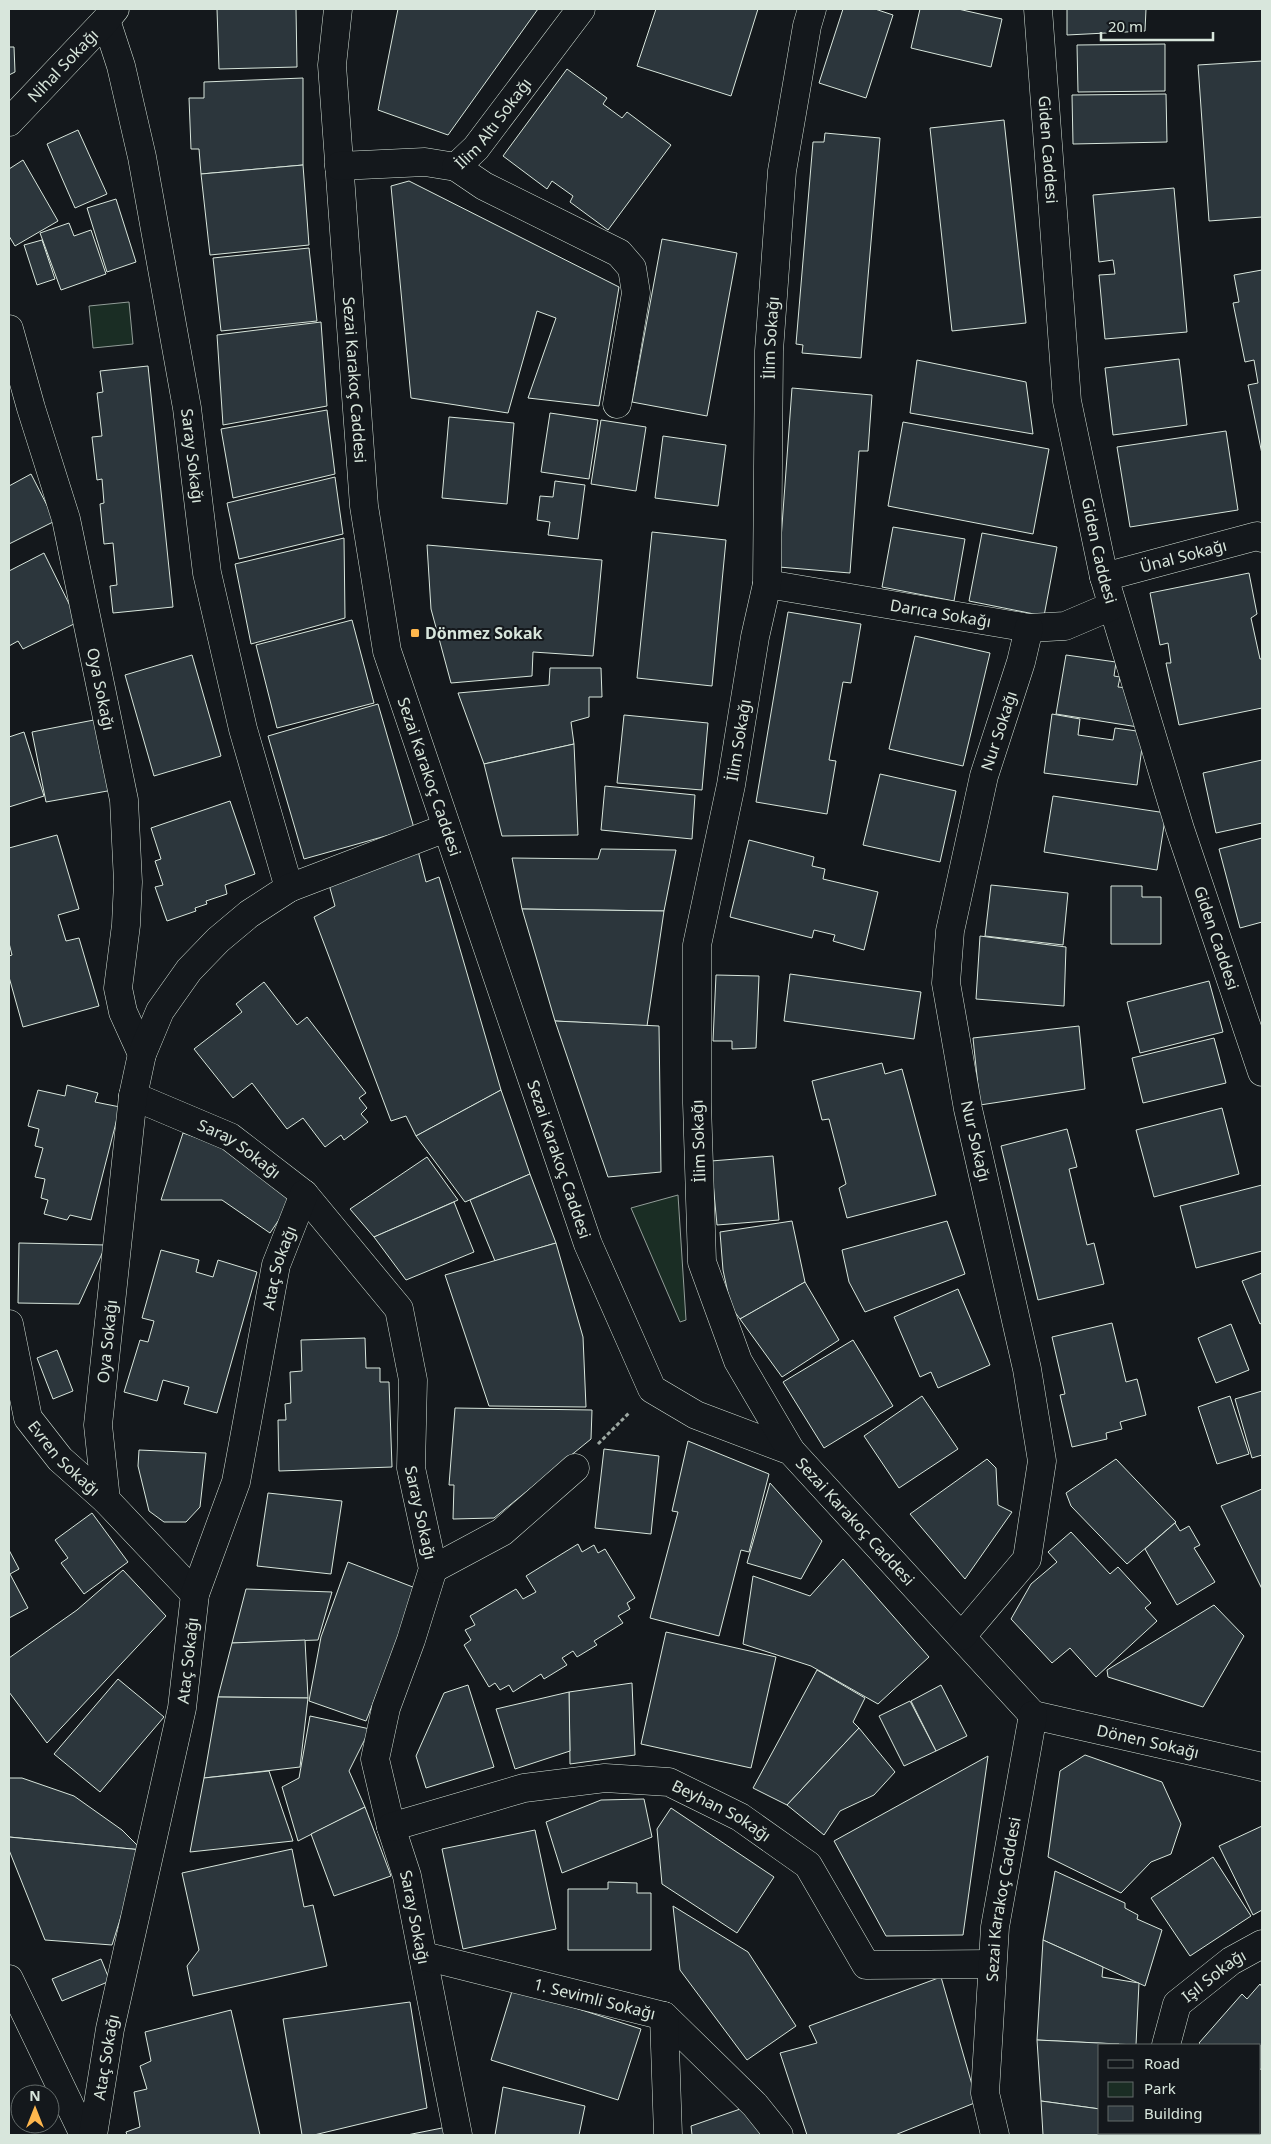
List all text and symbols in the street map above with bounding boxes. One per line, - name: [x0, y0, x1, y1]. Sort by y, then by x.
- scale bar: [1101, 10, 1214, 42]
- text: 20 m: [1108, 16, 1143, 36]
- street label: Nihal Sokağı: [23, 24, 103, 107]
- street label: İlim Altı Sokağı: [450, 73, 536, 174]
- street label: Giden Caddesi: [1033, 95, 1063, 204]
- street label: Sezai Karakoç Caddesi: [338, 296, 372, 464]
- street label: İlim Sokağı: [758, 296, 784, 379]
- street label: Saray Sokağı: [176, 407, 209, 505]
- street label: Giden Caddesi: [1077, 495, 1122, 606]
- street label: Ünal Sokağı: [1137, 534, 1229, 578]
- street label: Darıca Sokağı: [888, 594, 993, 632]
- place label: Dönmez Sokak: [425, 622, 542, 644]
- marker: Dönmez Sokak: [409, 627, 421, 639]
- street label: Oya Sokağı: [82, 646, 120, 732]
- street label: Nur Sokağı: [975, 688, 1022, 774]
- street label: Sezai Karakoç Caddesi: [392, 694, 467, 859]
- street label: İlim Sokağı: [721, 697, 756, 783]
- street label: Giden Caddesi: [1189, 883, 1244, 993]
- street label: Sezai Karakoç Caddesi: [522, 1077, 596, 1242]
- street label: Nur Sokağı: [956, 1098, 996, 1184]
- street label: İlim Sokağı: [686, 1099, 710, 1183]
- street label: Saray Sokağı: [194, 1114, 285, 1183]
- street label: Ataç Sokağı: [257, 1222, 301, 1312]
- street label: Oya Sokağı: [92, 1299, 122, 1384]
- street label: Evren Sokağı: [23, 1416, 105, 1501]
- street label: Sezai Karakoç Caddesi: [791, 1453, 920, 1590]
- street label: Saray Sokağı: [400, 1464, 442, 1562]
- street label: Ataç Sokağı: [172, 1616, 203, 1705]
- street label: Dönen Sokağı: [1095, 1719, 1201, 1763]
- street label: Beyhan Sokağı: [668, 1774, 775, 1847]
- street label: Sezai Karakoç Caddesi: [981, 1815, 1026, 1982]
- street label: Saray Sokağı: [395, 1867, 435, 1966]
- street label: Işıl Sokağı: [1177, 1944, 1250, 2007]
- street label: 1. Sevimli Sokağı: [532, 1973, 658, 2024]
- street label: Ataç Sokağı: [88, 2012, 124, 2102]
- legend: [1098, 2044, 1261, 2134]
- text: Road: [1144, 2053, 1180, 2073]
- text: Park: [1144, 2078, 1176, 2098]
- north arrow: [10, 2084, 60, 2134]
- text: N: [29, 2086, 41, 2105]
- text: Building: [1144, 2103, 1202, 2123]

